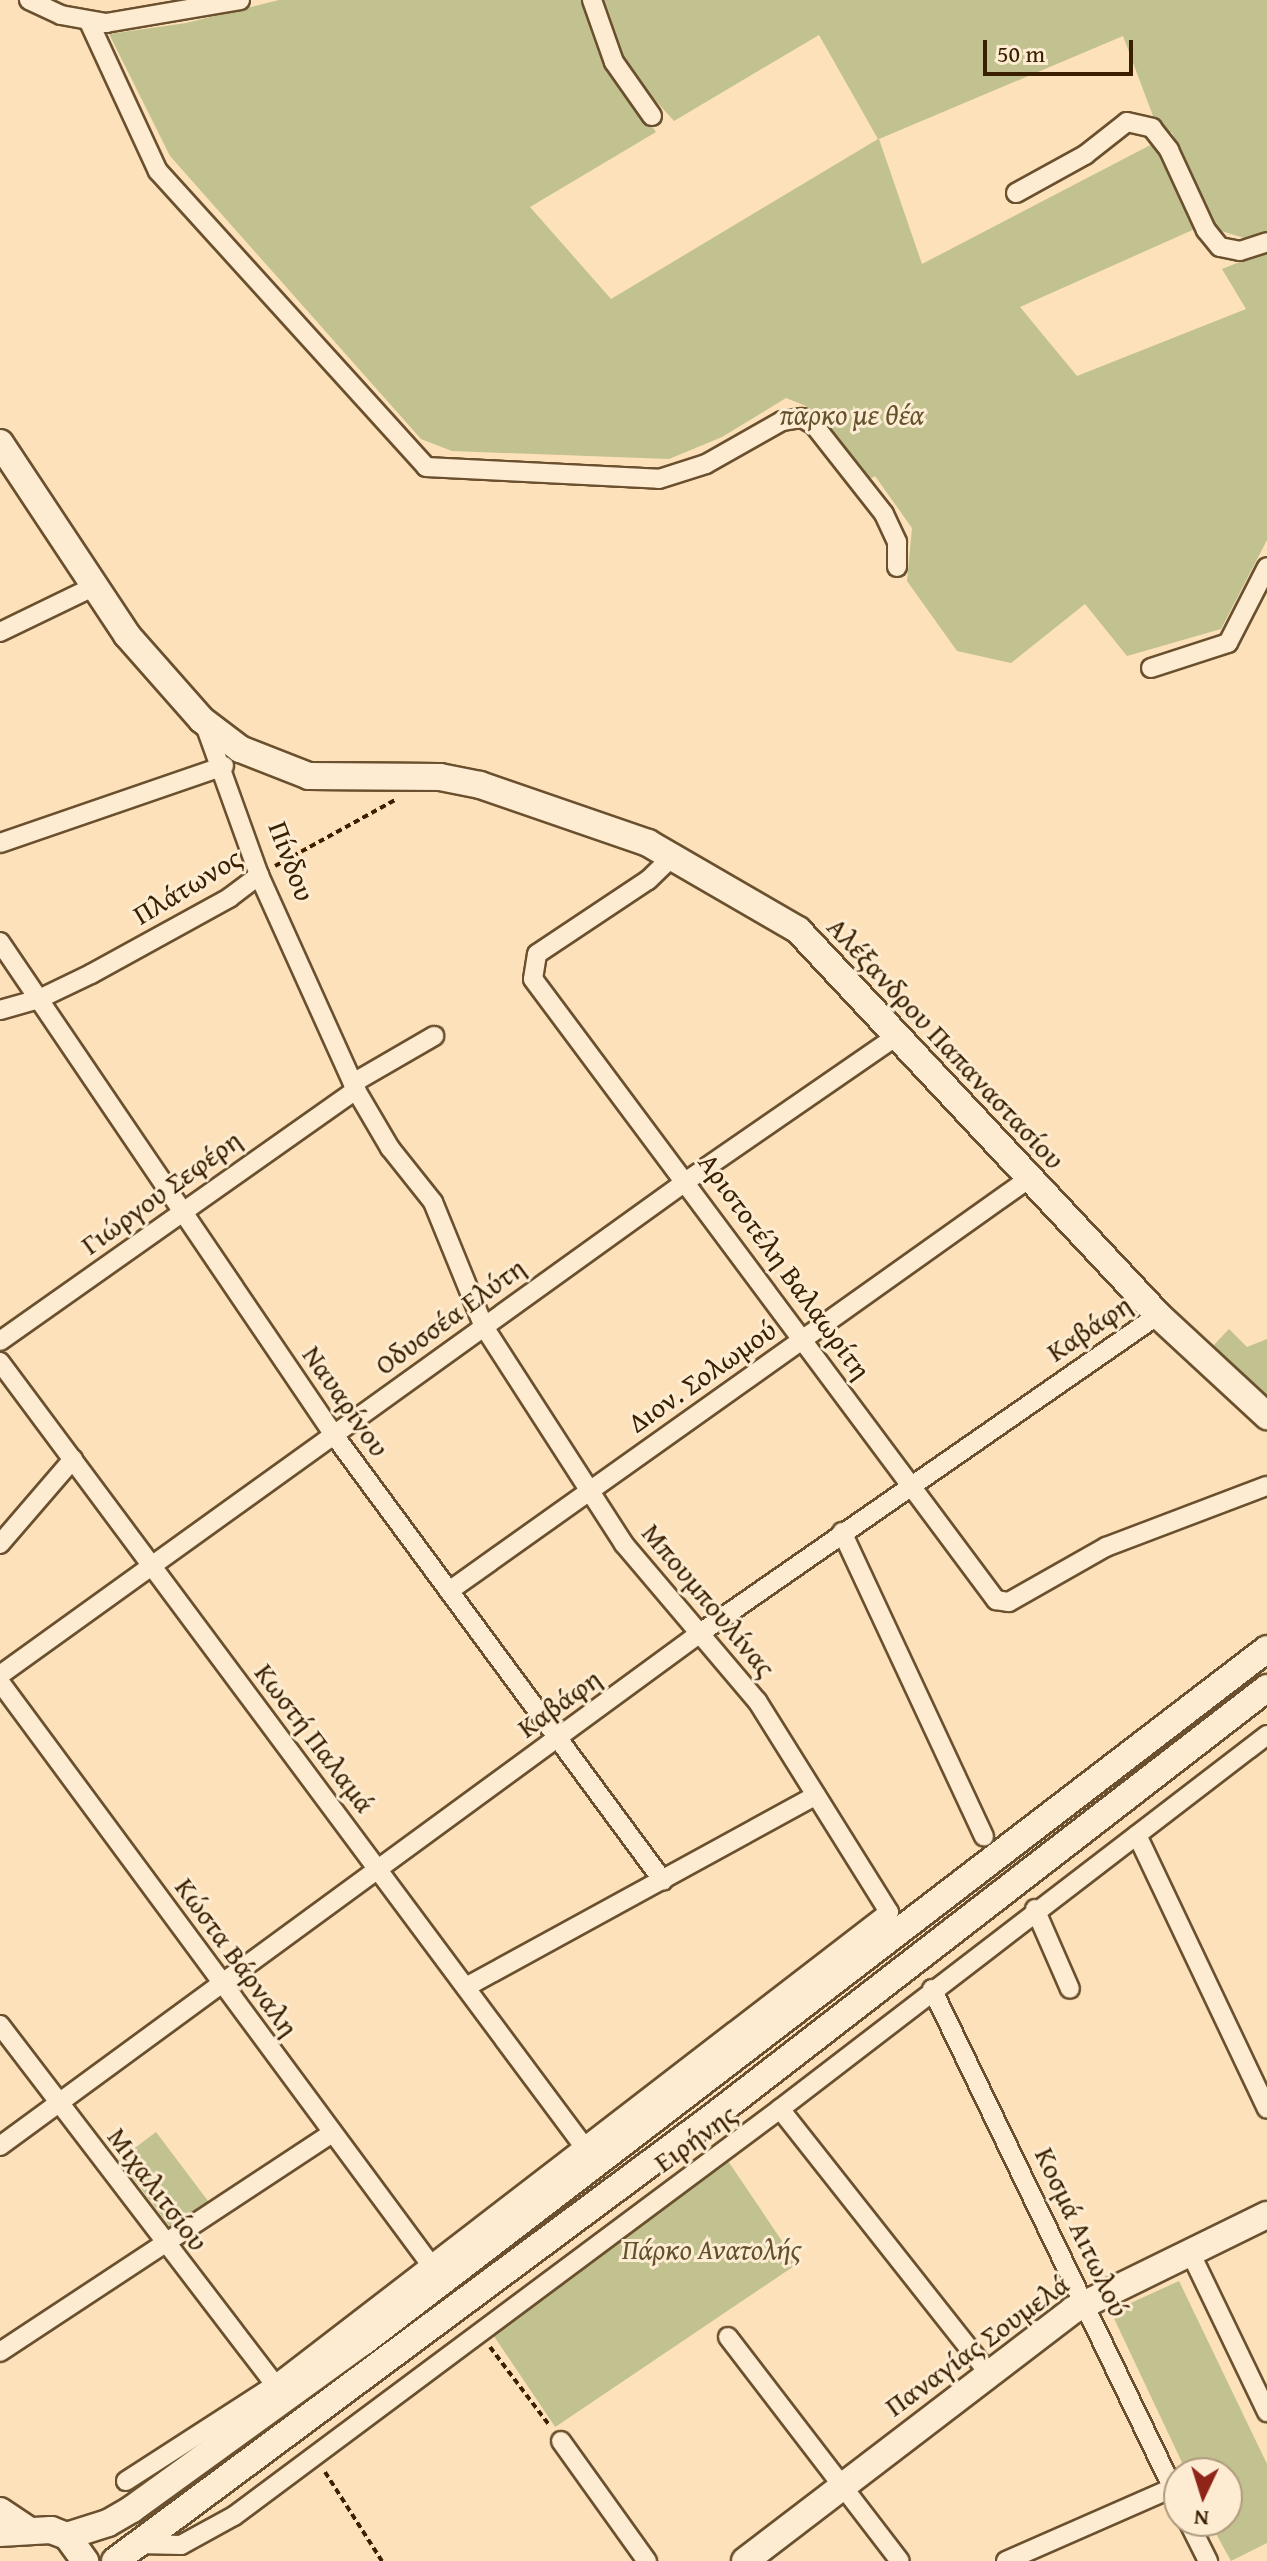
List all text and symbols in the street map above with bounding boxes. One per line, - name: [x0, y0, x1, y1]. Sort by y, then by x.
- scale bar: [987, 24, 1137, 74]
- text: 50 m: [997, 36, 1045, 71]
- park label: παρκο με θέα: [780, 397, 924, 431]
- street label: Πίνδου: [262, 816, 322, 906]
- street label: Πλάτωνος: [127, 841, 247, 931]
- street label: Αλέξανδρου Παπαναστασίου: [820, 910, 1072, 1176]
- street label: Γιώργου Σεφέρη: [74, 1123, 248, 1261]
- street label: Αριστοτέλη Βαλαωρίτη: [692, 1146, 878, 1386]
- street label: Οδυσσέα Ελύτη: [368, 1250, 532, 1382]
- street label: Καβάφη: [1040, 1288, 1138, 1368]
- street label: Διον. Σολωμού: [621, 1312, 783, 1440]
- street label: Ναυαρίνου: [296, 1339, 396, 1463]
- street label: Μπουμπουλίνας: [635, 1516, 783, 1684]
- street label: Κωστή Παλαμά: [248, 1657, 382, 1819]
- street label: Καβάφη: [511, 1662, 607, 1744]
- street label: Κώστα Βάρναλη: [168, 1871, 306, 2043]
- street label: Ειρήνης: [647, 2097, 743, 2179]
- street label: Μιχαλιτσίου: [101, 2121, 215, 2257]
- street label: Κοσμά Αιτωλού: [1028, 2142, 1136, 2322]
- park label: Πάρκο Ανατολής: [622, 2232, 802, 2266]
- street label: Παναγίας Σουμελά: [878, 2267, 1076, 2423]
- north arrow: [1163, 2457, 1243, 2537]
- text: N: [1193, 2502, 1210, 2535]

